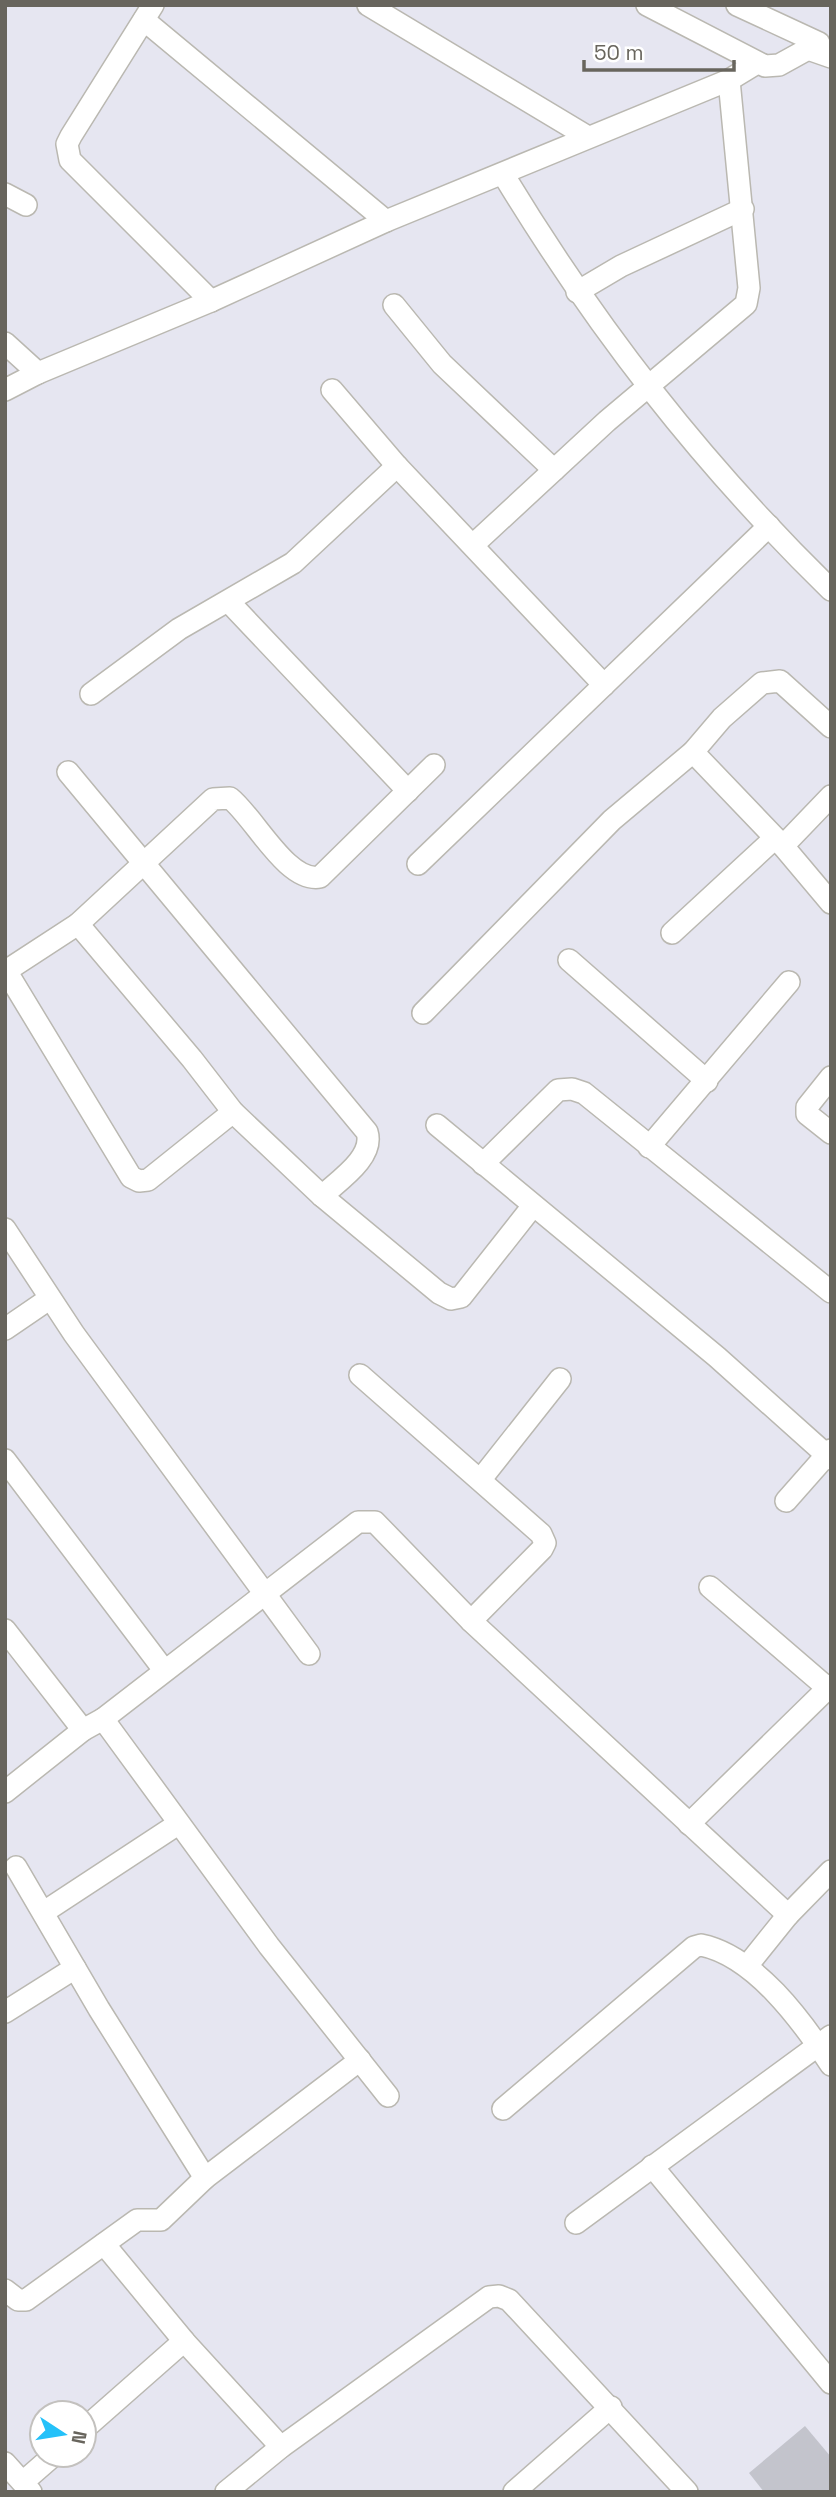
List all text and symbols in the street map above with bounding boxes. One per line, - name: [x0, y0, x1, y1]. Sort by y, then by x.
- scale bar: [584, 28, 734, 72]
- text: 50 m: [594, 39, 644, 66]
- north arrow: [28, 2399, 98, 2469]
- text: N: [66, 2429, 93, 2446]

